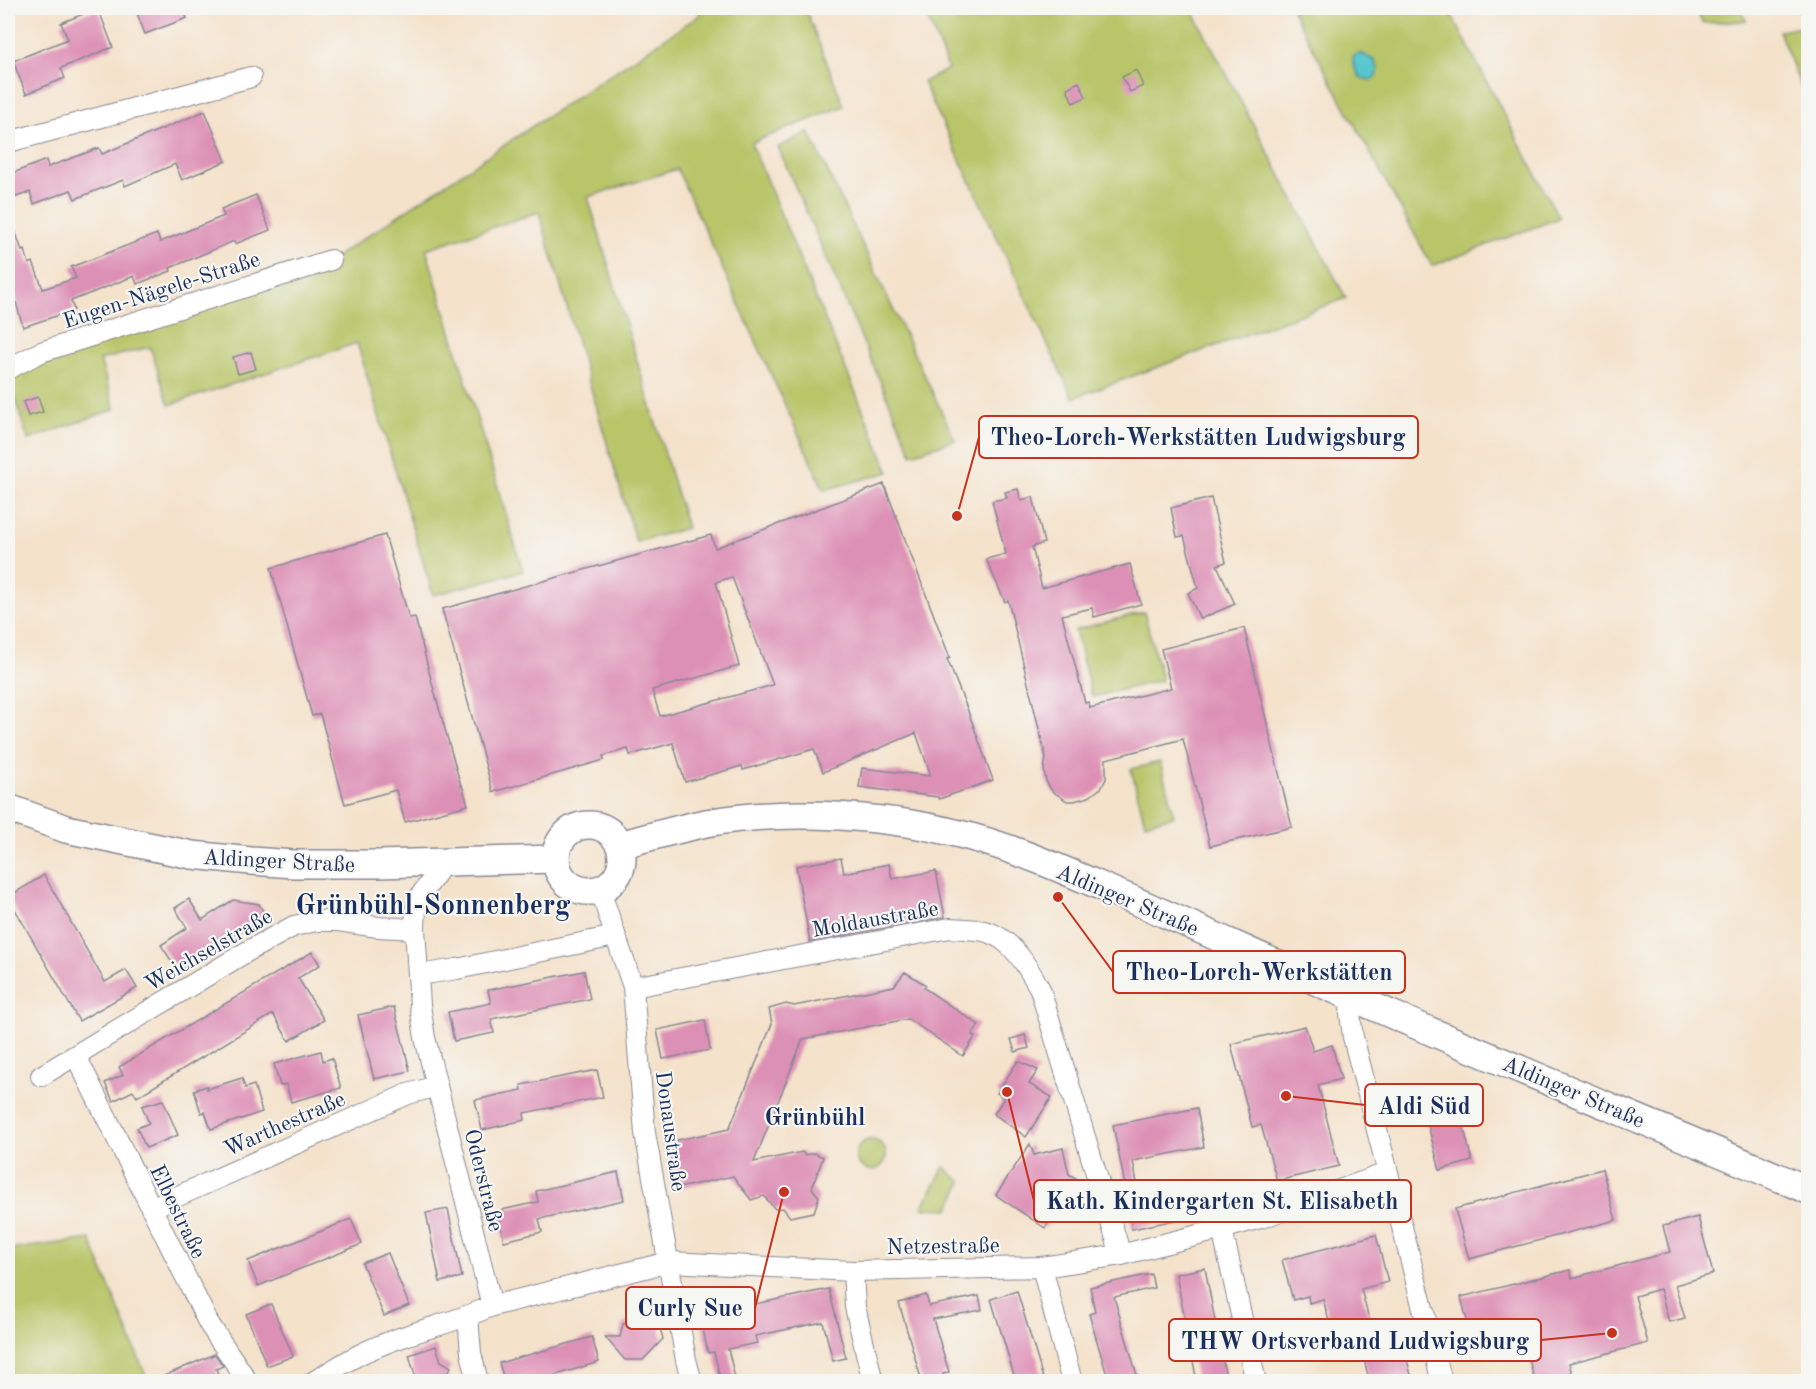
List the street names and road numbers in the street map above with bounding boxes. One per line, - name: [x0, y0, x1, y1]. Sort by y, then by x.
- street label: Eugen-Nägele-Straße: [60, 249, 263, 333]
- street label: Aldinger Straße: [202, 847, 355, 877]
- street label: Aldinger Straße: [1053, 861, 1202, 941]
- street label: Moldaustraße: [810, 898, 940, 942]
- street label: Weichselstraße: [141, 905, 277, 996]
- street label: Aldinger Straße: [1499, 1053, 1648, 1133]
- street label: Donaustraße: [651, 1070, 689, 1193]
- street label: Warthestraße: [221, 1088, 349, 1161]
- street label: Oderstraße: [460, 1127, 506, 1234]
- street label: Elbestraße: [145, 1162, 209, 1262]
- street label: Netzestraße: [886, 1235, 1000, 1259]

